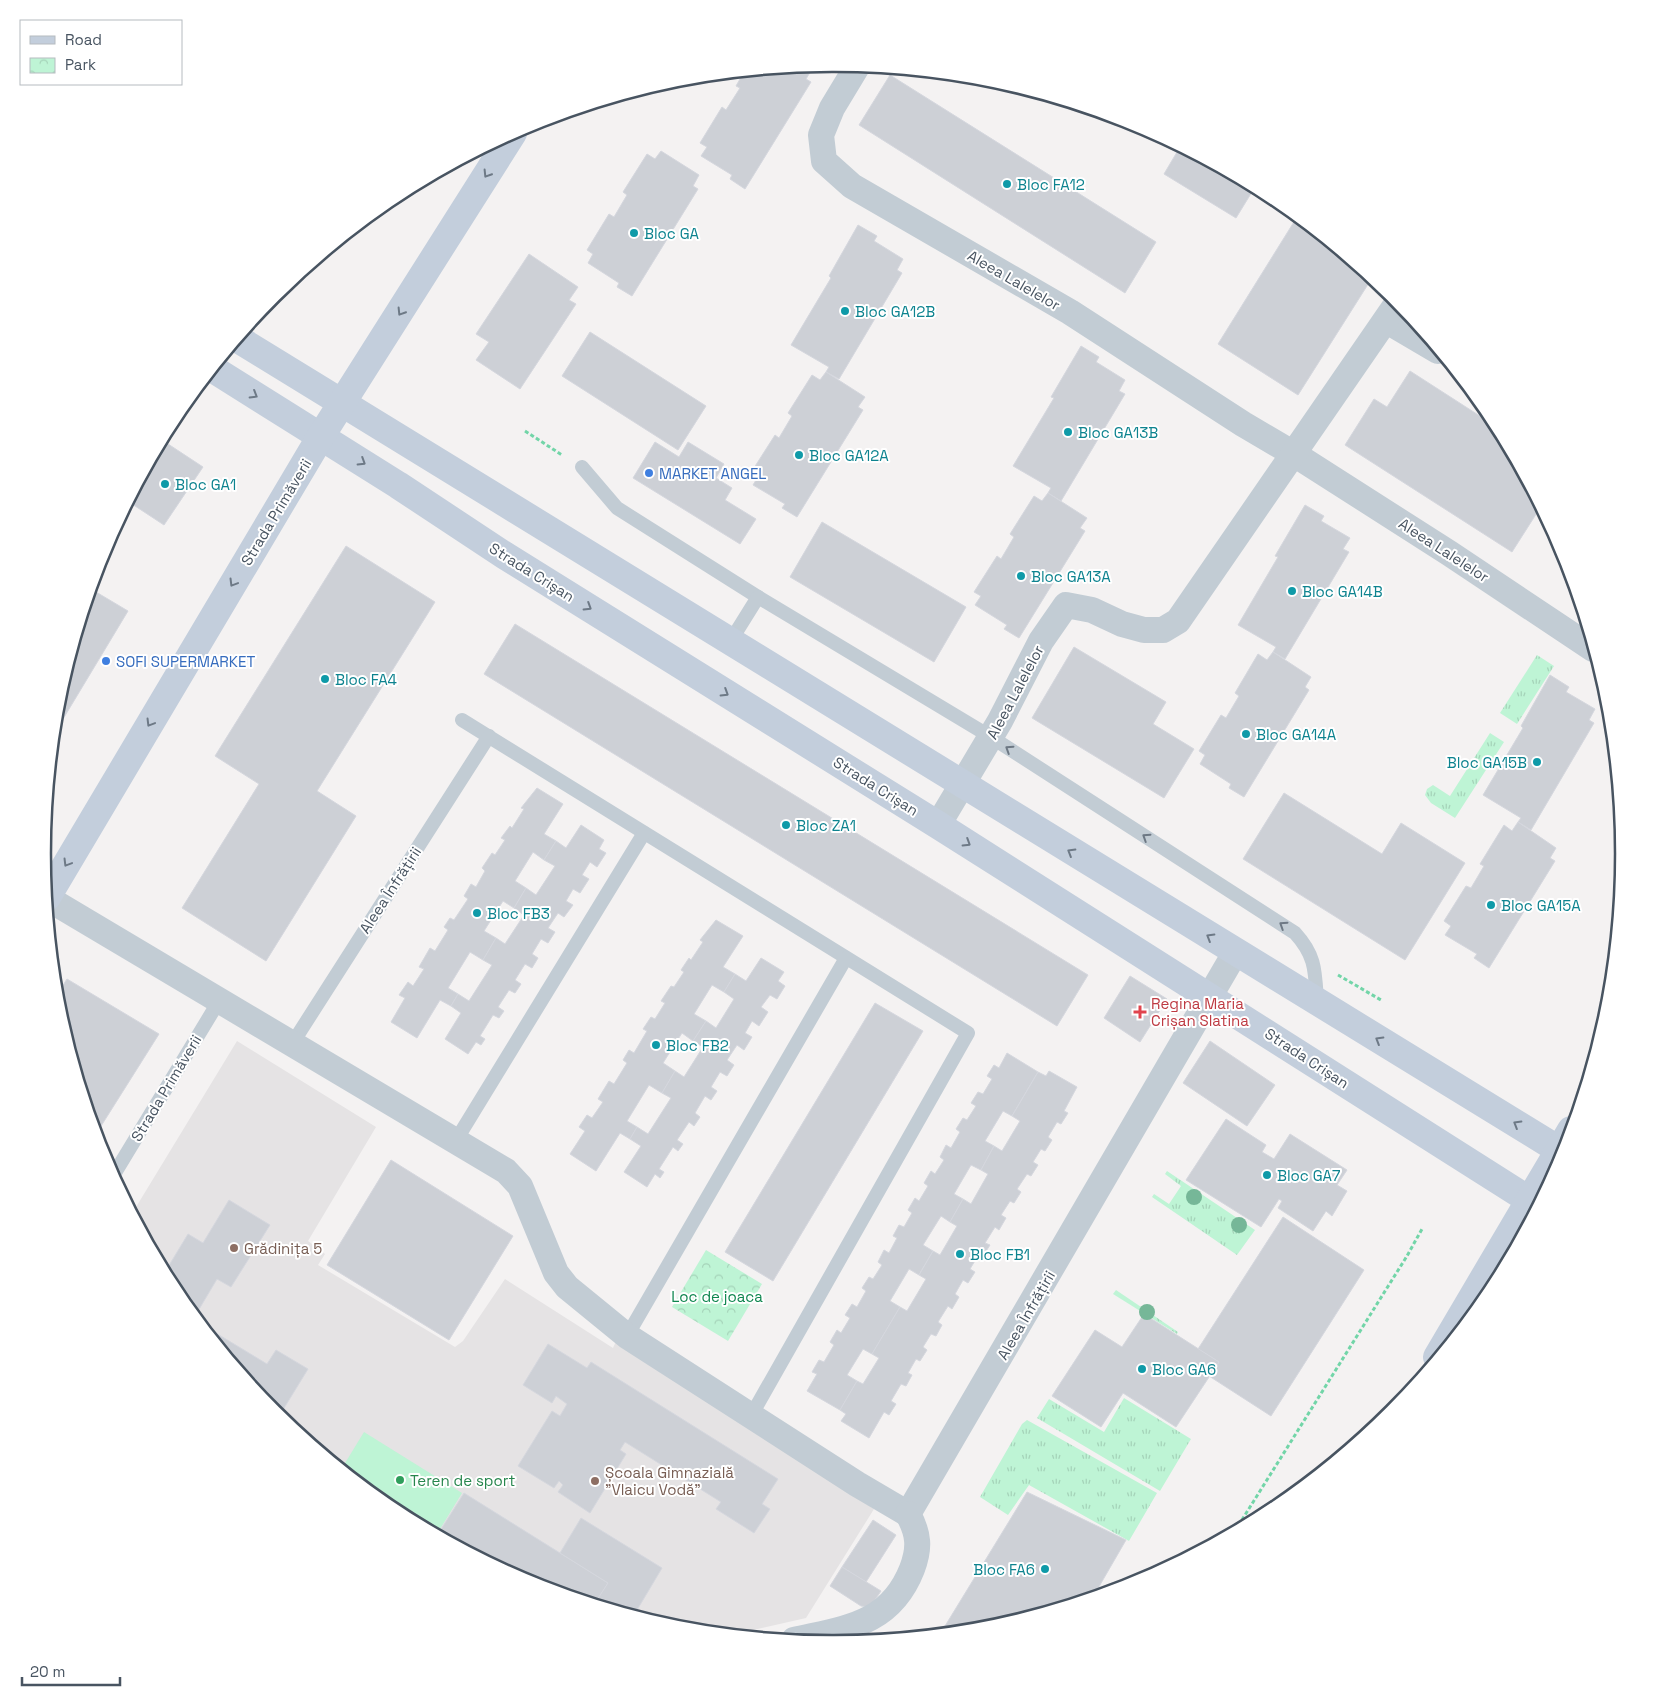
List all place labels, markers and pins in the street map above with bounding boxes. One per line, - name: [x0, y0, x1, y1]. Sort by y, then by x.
- place label: Bloc FA12: [1017, 175, 1085, 194]
- marker: Bloc FA12: [1001, 178, 1013, 190]
- place label: Bloc GA: [644, 224, 700, 243]
- marker: Bloc GA: [628, 227, 640, 239]
- place label: Bloc GA12B: [855, 302, 935, 321]
- marker: Bloc GA12B: [839, 305, 851, 317]
- place label: Bloc GA13B: [1078, 423, 1158, 442]
- marker: Bloc GA13B: [1062, 426, 1074, 438]
- place label: Bloc GA12A: [809, 446, 889, 465]
- marker: Bloc GA12A: [793, 449, 805, 461]
- place label: MARKET ANGEL: [659, 464, 767, 483]
- marker: MARKET ANGEL: [643, 467, 655, 479]
- place label: Bloc GA1: [175, 475, 236, 494]
- marker: Bloc GA1: [159, 478, 171, 490]
- place label: Bloc GA13A: [1031, 567, 1111, 586]
- marker: Bloc GA13A: [1015, 570, 1027, 582]
- place label: Bloc GA14B: [1302, 582, 1383, 601]
- marker: Bloc GA14B: [1286, 585, 1298, 597]
- place label: SOFI SUPERMARKET: [116, 652, 255, 671]
- marker: SOFI SUPERMARKET: [100, 655, 112, 667]
- place label: Bloc FA4: [335, 670, 397, 689]
- marker: Bloc FA4: [319, 673, 331, 685]
- place label: Bloc GA14A: [1256, 725, 1337, 744]
- marker: Bloc GA14A: [1240, 728, 1252, 740]
- place label: Bloc GA15B: [1447, 753, 1527, 772]
- marker: Bloc GA15B: [1531, 756, 1543, 768]
- place label: Bloc ZA1: [796, 816, 856, 835]
- marker: Bloc ZA1: [780, 819, 792, 831]
- place label: Bloc GA15A: [1501, 896, 1581, 915]
- marker: Bloc GA15A: [1485, 899, 1497, 911]
- place label: Bloc FB3: [487, 904, 550, 923]
- marker: Bloc FB3: [471, 907, 483, 919]
- place label: Regina Maria Crișan Slatina: [1151, 994, 1249, 1030]
- marker: Regina Maria Crișan Slatina: [1133, 1005, 1147, 1019]
- place label: Bloc FB2: [666, 1036, 729, 1055]
- marker: Bloc FB2: [650, 1039, 662, 1051]
- place label: Bloc GA7: [1277, 1166, 1341, 1185]
- marker: Bloc GA7: [1261, 1169, 1273, 1181]
- place label: Grădinița 5: [244, 1239, 322, 1258]
- marker: Grădinița 5: [228, 1242, 240, 1254]
- place label: Bloc FB1: [970, 1245, 1030, 1264]
- marker: Bloc FB1: [954, 1248, 966, 1260]
- place label: Bloc GA6: [1152, 1360, 1216, 1379]
- marker: Bloc GA6: [1136, 1363, 1148, 1375]
- place label: Școala Gimnazială "Vlaicu Vodă": [605, 1463, 734, 1499]
- place label: Teren de sport: [410, 1471, 515, 1490]
- marker: Teren de sport: [394, 1474, 406, 1486]
- marker: Școala Gimnazială "Vlaicu Vodă": [589, 1475, 601, 1487]
- place label: Bloc FA6: [973, 1560, 1035, 1579]
- marker: Bloc FA6: [1039, 1563, 1051, 1575]

